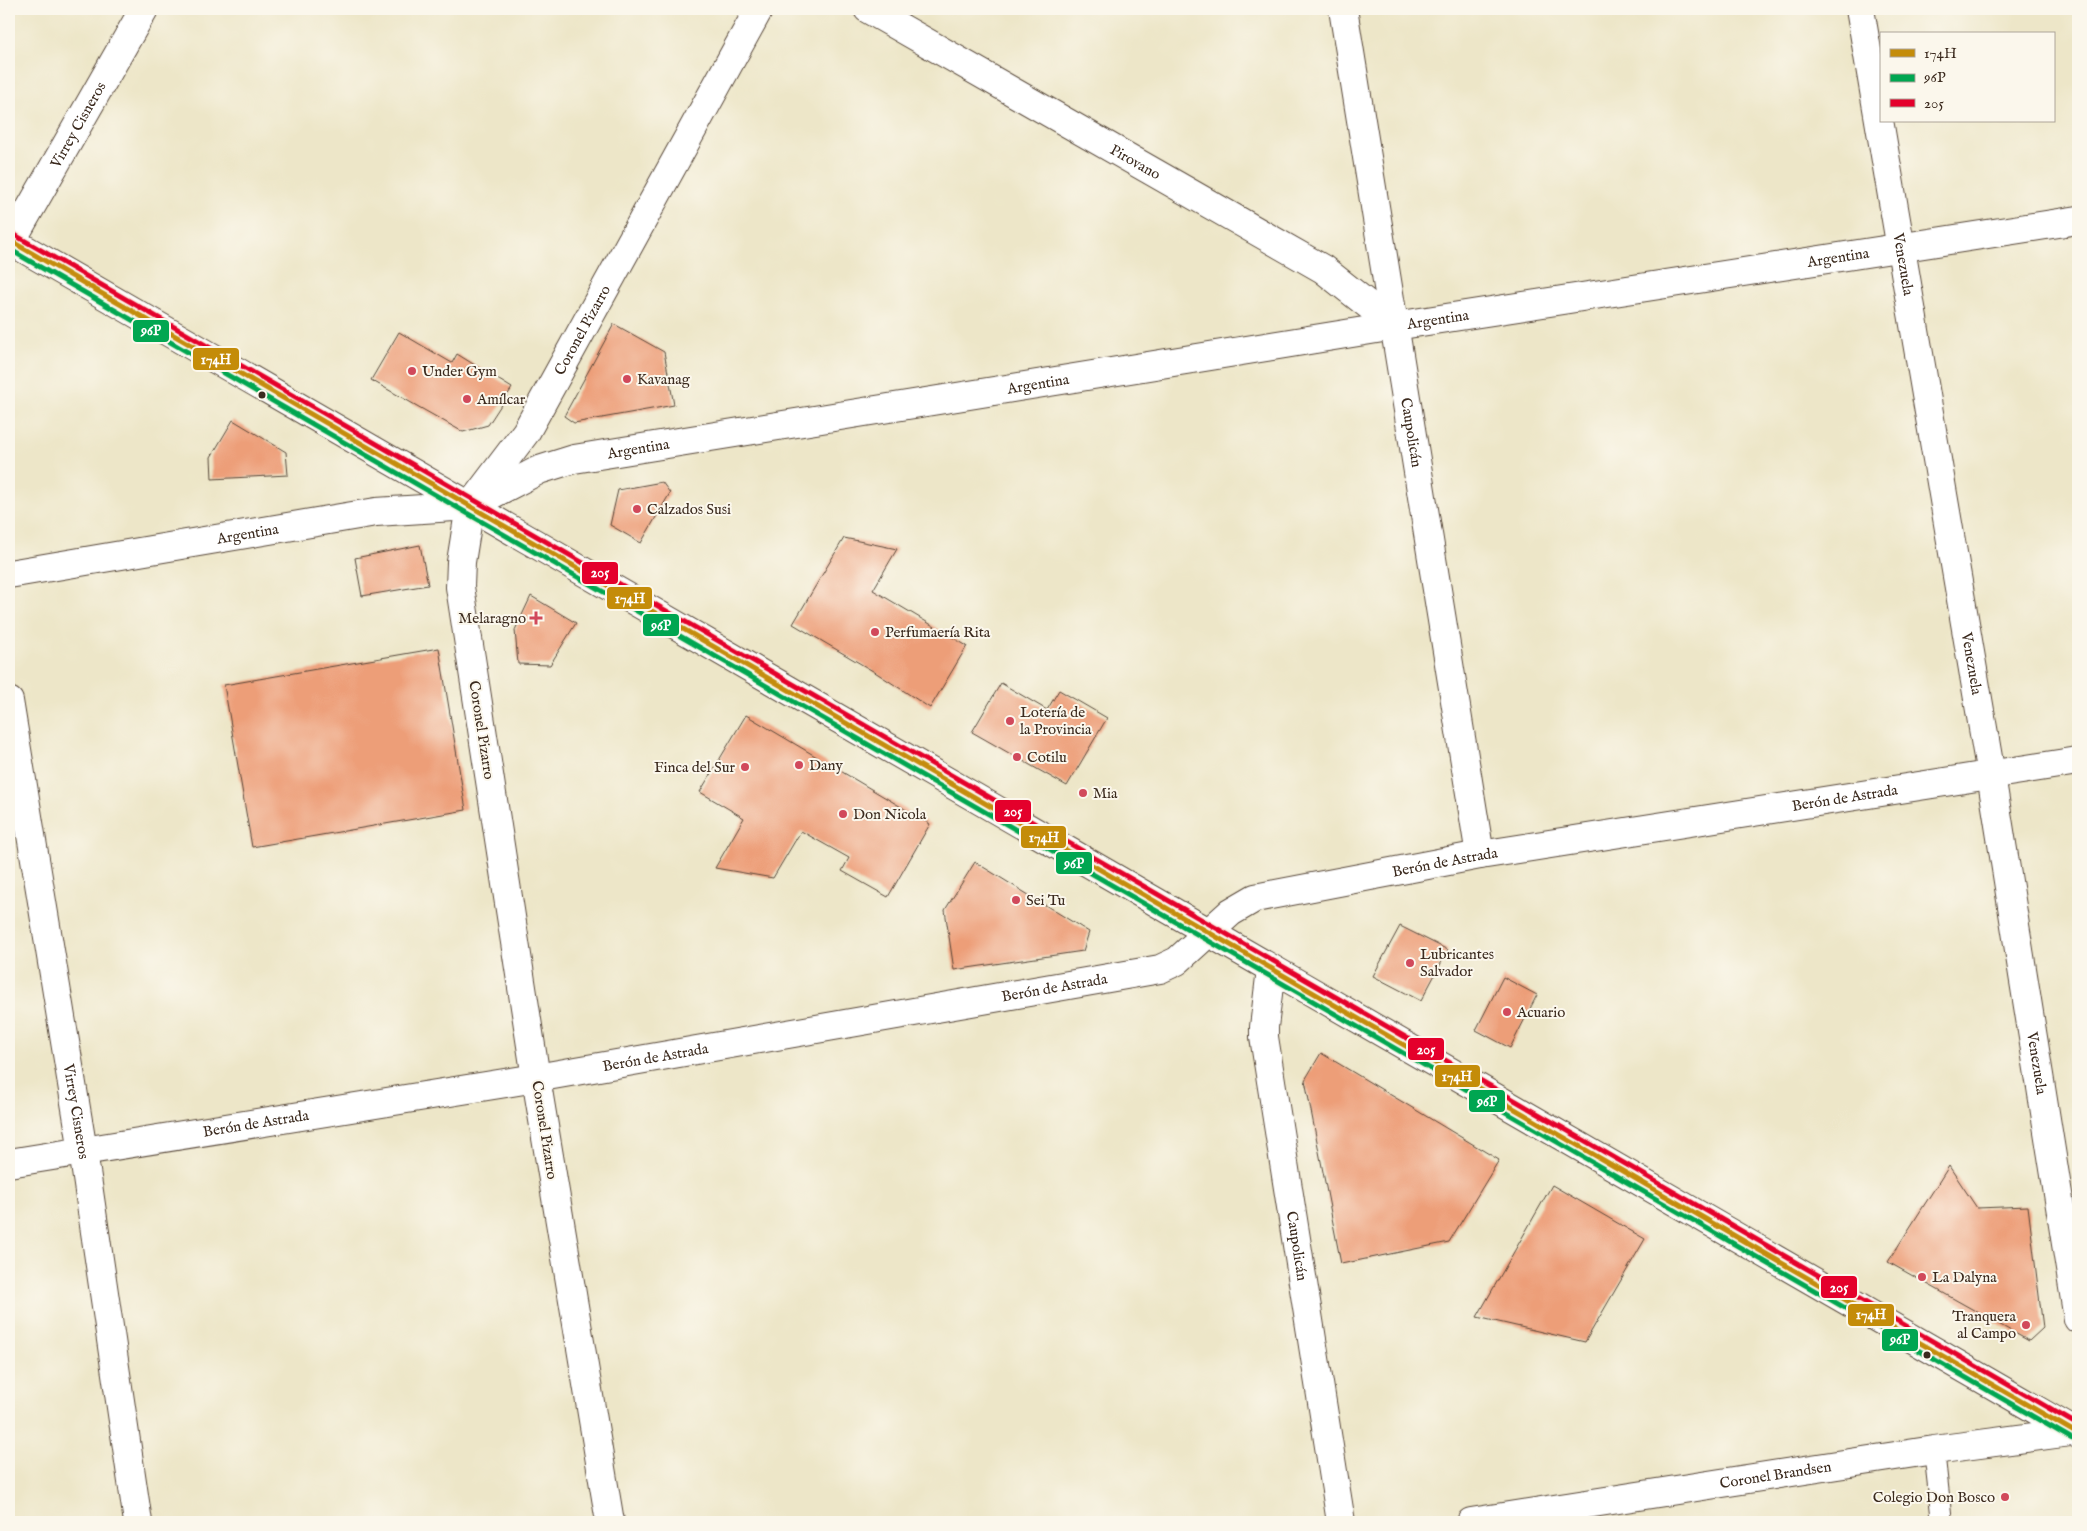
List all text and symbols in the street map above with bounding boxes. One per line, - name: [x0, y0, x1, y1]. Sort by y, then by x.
- legend: [1880, 32, 2054, 122]
- text: 174H: [1924, 44, 1957, 63]
- text: 96P: [1923, 68, 1946, 87]
- street label: Virrey Cisneros: [46, 79, 110, 172]
- text: 205: [1924, 94, 1944, 113]
- street label: Pirovano: [1106, 140, 1164, 184]
- street label: Venezuela: [1888, 231, 1918, 298]
- street label: Argentina: [1805, 243, 1871, 272]
- street label: Coronel Pizarro: [550, 282, 615, 379]
- street label: Argentina: [1405, 306, 1471, 334]
- line badge: 96P: [132, 319, 170, 343]
- text: 96P: [140, 322, 162, 340]
- line badge: 174H: [192, 347, 240, 371]
- text: 174H: [201, 351, 231, 369]
- place label: Under Gym: [422, 362, 497, 381]
- marker: Under Gym: [406, 365, 418, 377]
- place label: Kavanag: [637, 370, 691, 389]
- street label: Argentina: [1005, 370, 1071, 399]
- marker: Kavanag: [621, 373, 633, 385]
- unlabelled marker: [257, 390, 267, 400]
- place label: Amílcar: [476, 390, 526, 409]
- marker: Amílcar: [461, 393, 473, 405]
- street label: Caupolicán: [1396, 396, 1426, 469]
- street label: Argentina: [605, 435, 671, 464]
- place label: Calzados Susi: [647, 500, 731, 519]
- marker: Calzados Susi: [631, 503, 643, 515]
- street label: Argentina: [214, 520, 281, 549]
- line badge: 205: [581, 561, 619, 585]
- text: 205: [591, 564, 609, 582]
- line badge: 174H: [606, 586, 653, 610]
- text: 174H: [615, 590, 645, 608]
- place label: Melaragno: [458, 609, 526, 628]
- marker: Melaragno: [530, 612, 542, 624]
- line badge: 96P: [642, 613, 680, 637]
- text: 96P: [650, 617, 672, 635]
- place label: Perfumaería Rita: [885, 623, 991, 642]
- marker: Perfumaería Rita: [869, 626, 881, 638]
- street label: Venezuela: [1957, 630, 1986, 697]
- street label: Coronel Pizarro: [464, 679, 499, 781]
- place label: Lotería de la Provincia: [1020, 703, 1092, 739]
- marker: Lotería de la Provincia: [1004, 715, 1016, 727]
- place label: Cotilu: [1027, 748, 1067, 767]
- marker: Cotilu: [1011, 751, 1023, 763]
- place label: Dany: [809, 756, 843, 775]
- place label: Finca del Sur: [654, 758, 735, 777]
- marker: Dany: [793, 759, 805, 771]
- marker: Finca del Sur: [739, 761, 751, 773]
- street label: Berón de Astrada: [1791, 780, 1900, 816]
- place label: Mia: [1093, 784, 1118, 803]
- marker: Mia: [1077, 787, 1089, 799]
- line badge: 205: [994, 799, 1032, 823]
- text: 205: [1004, 803, 1022, 821]
- place label: Don Nicola: [853, 805, 927, 824]
- marker: Don Nicola: [837, 808, 849, 820]
- line badge: 174H: [1020, 825, 1067, 849]
- text: 174H: [1029, 829, 1059, 847]
- street label: Berón de Astrada: [1391, 843, 1499, 882]
- line badge: 96P: [1055, 851, 1093, 875]
- text: 96P: [1063, 855, 1085, 873]
- place label: Sei Tu: [1026, 891, 1065, 910]
- marker: Sei Tu: [1010, 894, 1022, 906]
- place label: Lubricantes Salvador: [1420, 945, 1494, 981]
- marker: Lubricantes Salvador: [1404, 957, 1416, 969]
- street label: Berón de Astrada: [1000, 969, 1109, 1007]
- place label: Acuario: [1516, 1003, 1565, 1022]
- marker: Acuario: [1501, 1006, 1513, 1018]
- street label: Venezuela: [2022, 1030, 2051, 1096]
- line badge: 205: [1407, 1037, 1445, 1061]
- street label: Berón de Astrada: [601, 1039, 710, 1076]
- text: 205: [1417, 1041, 1435, 1059]
- street label: Virrey Cisneros: [59, 1062, 93, 1160]
- line badge: 174H: [1434, 1064, 1481, 1088]
- text: 174H: [1442, 1068, 1472, 1086]
- street label: Coronel Pizarro: [527, 1079, 562, 1181]
- line badge: 96P: [1468, 1089, 1506, 1113]
- text: 96P: [1476, 1093, 1498, 1111]
- street label: Berón de Astrada: [202, 1106, 311, 1142]
- street label: Caupolicán: [1282, 1210, 1312, 1282]
- place label: La Dalyna: [1932, 1268, 1997, 1287]
- marker: La Dalyna: [1916, 1271, 1928, 1283]
- line badge: 205: [1820, 1275, 1858, 1299]
- text: 205: [1830, 1279, 1848, 1297]
- line badge: 174H: [1847, 1303, 1895, 1327]
- text: 174H: [1856, 1306, 1886, 1324]
- place label: Tranquera al Campo: [1952, 1307, 2017, 1343]
- marker: Tranquera al Campo: [2020, 1319, 2032, 1331]
- line badge: 96P: [1881, 1328, 1919, 1352]
- text: 96P: [1889, 1331, 1911, 1349]
- unlabelled marker: [1922, 1350, 1932, 1360]
- street label: Coronel Brandsen: [1718, 1457, 1833, 1493]
- place label: Colegio Don Bosco: [1873, 1488, 1995, 1507]
- marker: Colegio Don Bosco: [1999, 1491, 2011, 1503]

